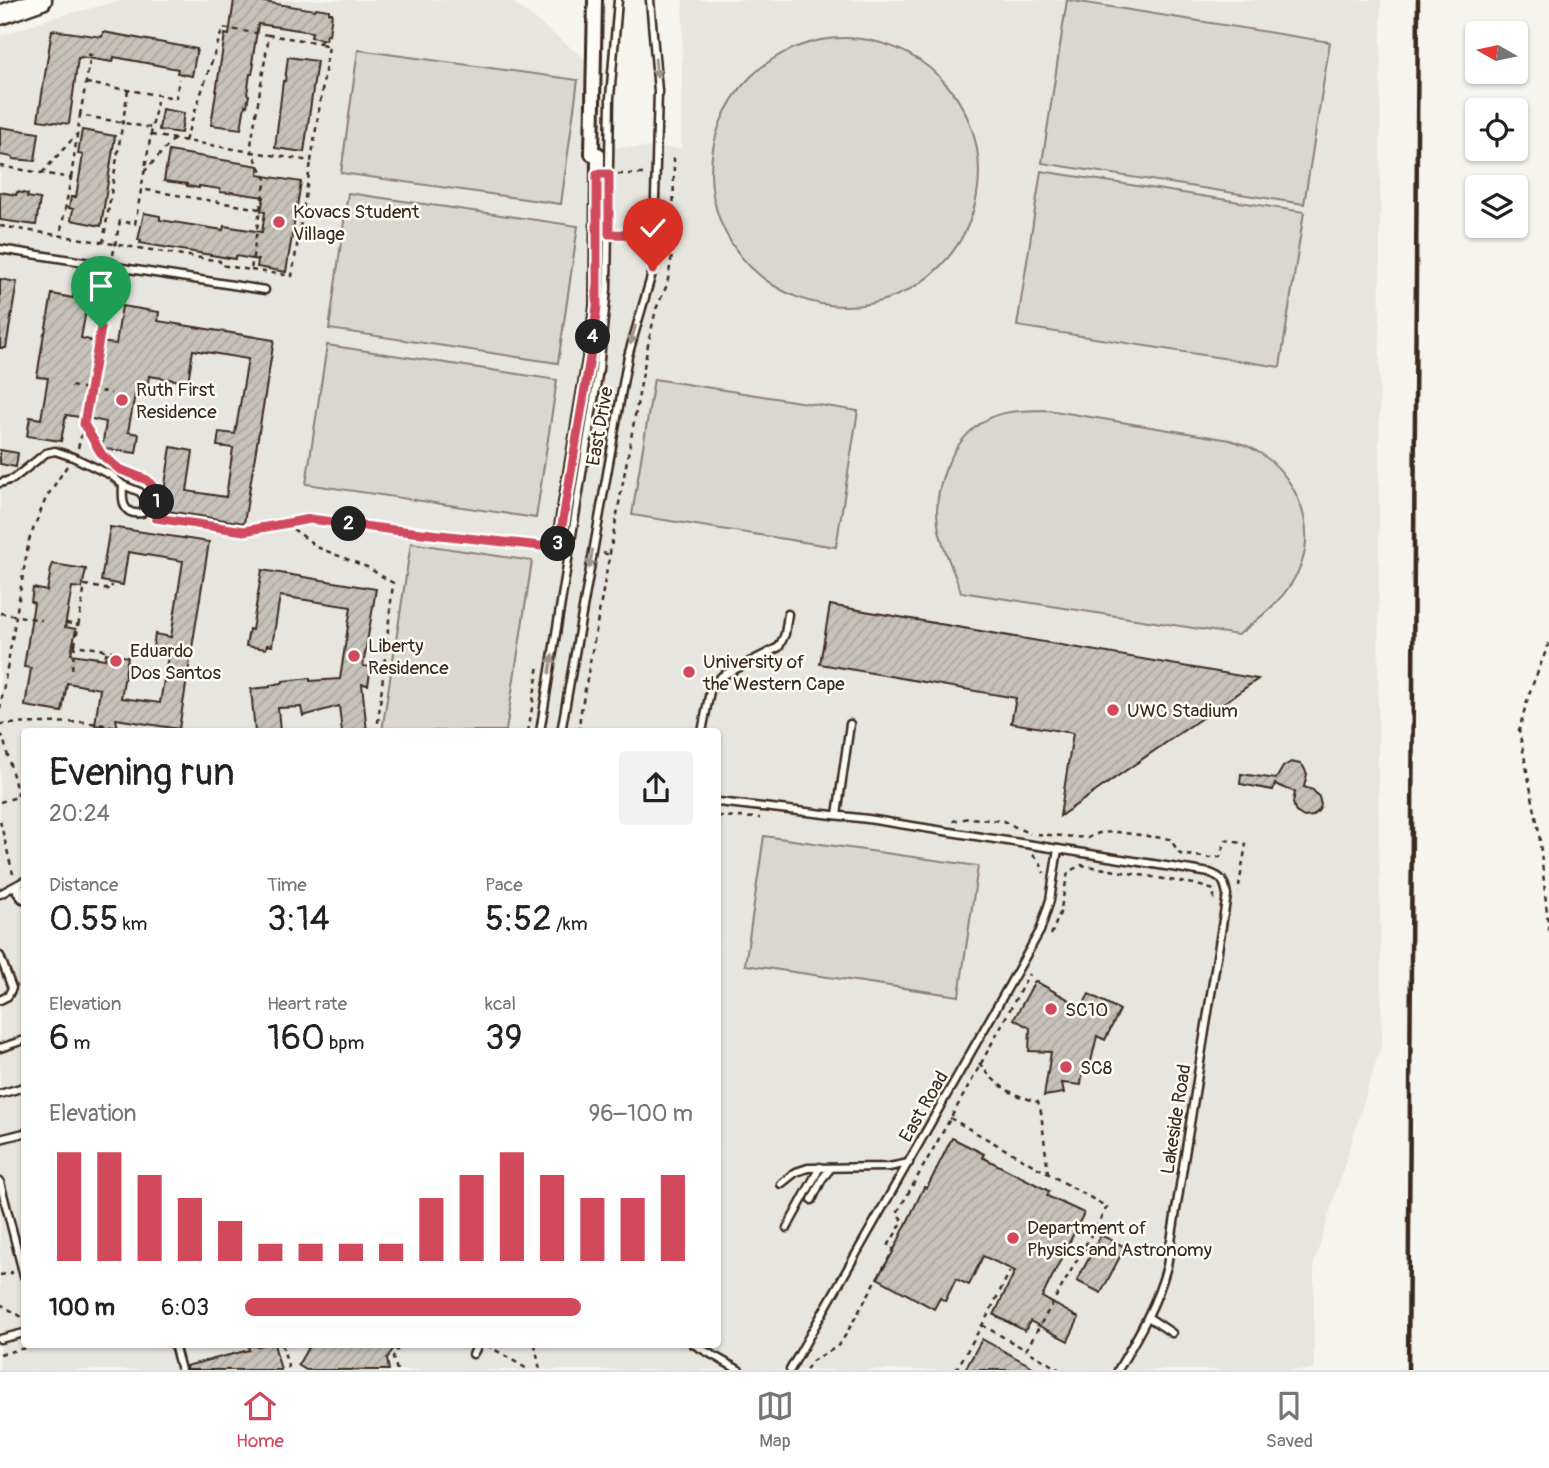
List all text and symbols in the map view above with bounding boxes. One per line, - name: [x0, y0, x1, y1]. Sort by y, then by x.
- north arrow: [1465, 21, 1528, 84]
- map controls: [1465, 21, 1528, 238]
- one-way arrow: [651, 57, 662, 79]
- button: locate: [1465, 98, 1528, 161]
- button: layers: [1465, 175, 1528, 238]
- pin: [623, 198, 683, 270]
- place label: Kovacs Student Village: [293, 200, 420, 246]
- icon: check: [634, 209, 672, 247]
- marker: Kovacs Student Village: [271, 214, 287, 230]
- pin: [71, 256, 131, 328]
- icon: arrive: [82, 267, 120, 305]
- pin: 4: [576, 320, 610, 354]
- text: 4: [587, 324, 598, 348]
- one-way arrow: [627, 324, 638, 346]
- place label: Ruth First Residence: [136, 378, 217, 424]
- street label: East Drive: [581, 384, 619, 467]
- marker: Ruth First Residence: [114, 392, 130, 408]
- pin: 1: [140, 484, 174, 520]
- text: 1: [153, 489, 160, 513]
- pin: 2: [332, 506, 366, 542]
- text: 2: [343, 511, 354, 535]
- pin: 3: [540, 526, 576, 562]
- text: 3: [552, 531, 563, 555]
- one-way arrow: [585, 548, 596, 570]
- place label: Liberty Residence: [368, 634, 449, 680]
- place label: Eduardo Dos Santos: [130, 639, 221, 685]
- marker: Liberty Residence: [346, 648, 362, 664]
- place label: University of the Western Cape: [702, 650, 845, 696]
- marker: Eduardo Dos Santos: [108, 653, 124, 669]
- one-way arrow: [546, 653, 557, 675]
- marker: University of the Western Cape: [681, 664, 697, 680]
- place label: UWC Stadium: [1127, 699, 1238, 723]
- marker: UWC Stadium: [1105, 702, 1121, 718]
- text: Evening run: [49, 749, 235, 797]
- button: share: [619, 751, 693, 825]
- text: 20:24: [49, 799, 110, 828]
- text: Distance: [49, 873, 118, 897]
- text: Time: [267, 873, 307, 897]
- text: Pace: [485, 873, 523, 897]
- text: 0.55: [49, 897, 119, 941]
- text: 3:14: [267, 897, 330, 941]
- text: 5:52: [485, 897, 552, 941]
- text: km: [119, 912, 147, 936]
- text: /km: [552, 912, 588, 936]
- text: Elevation: [49, 992, 121, 1016]
- text: Heart rate: [267, 992, 347, 1016]
- text: kcal: [485, 992, 516, 1016]
- place label: SC10: [1065, 998, 1108, 1022]
- marker: SC10: [1043, 1001, 1059, 1017]
- text: 6: [49, 1016, 69, 1060]
- text: 160: [267, 1016, 325, 1060]
- text: 39: [485, 1016, 523, 1060]
- text: m: [69, 1031, 90, 1055]
- text: bpm: [325, 1031, 364, 1055]
- place label: SC8: [1080, 1056, 1112, 1080]
- marker: SC8: [1058, 1059, 1074, 1075]
- street label: Lakeside Road: [1155, 1062, 1197, 1176]
- street label: East Road: [894, 1067, 954, 1146]
- text: Elevation: [49, 1099, 137, 1128]
- text: 96–100 m: [588, 1099, 693, 1128]
- place label: Department of Physics and Astronomy: [1027, 1216, 1212, 1262]
- marker: Department of Physics and Astronomy: [1005, 1230, 1021, 1246]
- text: 100 m: [49, 1293, 115, 1322]
- text: 6:03: [161, 1293, 209, 1322]
- tab: Home: [236, 1387, 284, 1453]
- tab: Map: [756, 1387, 794, 1453]
- tab: Saved: [1266, 1387, 1313, 1453]

